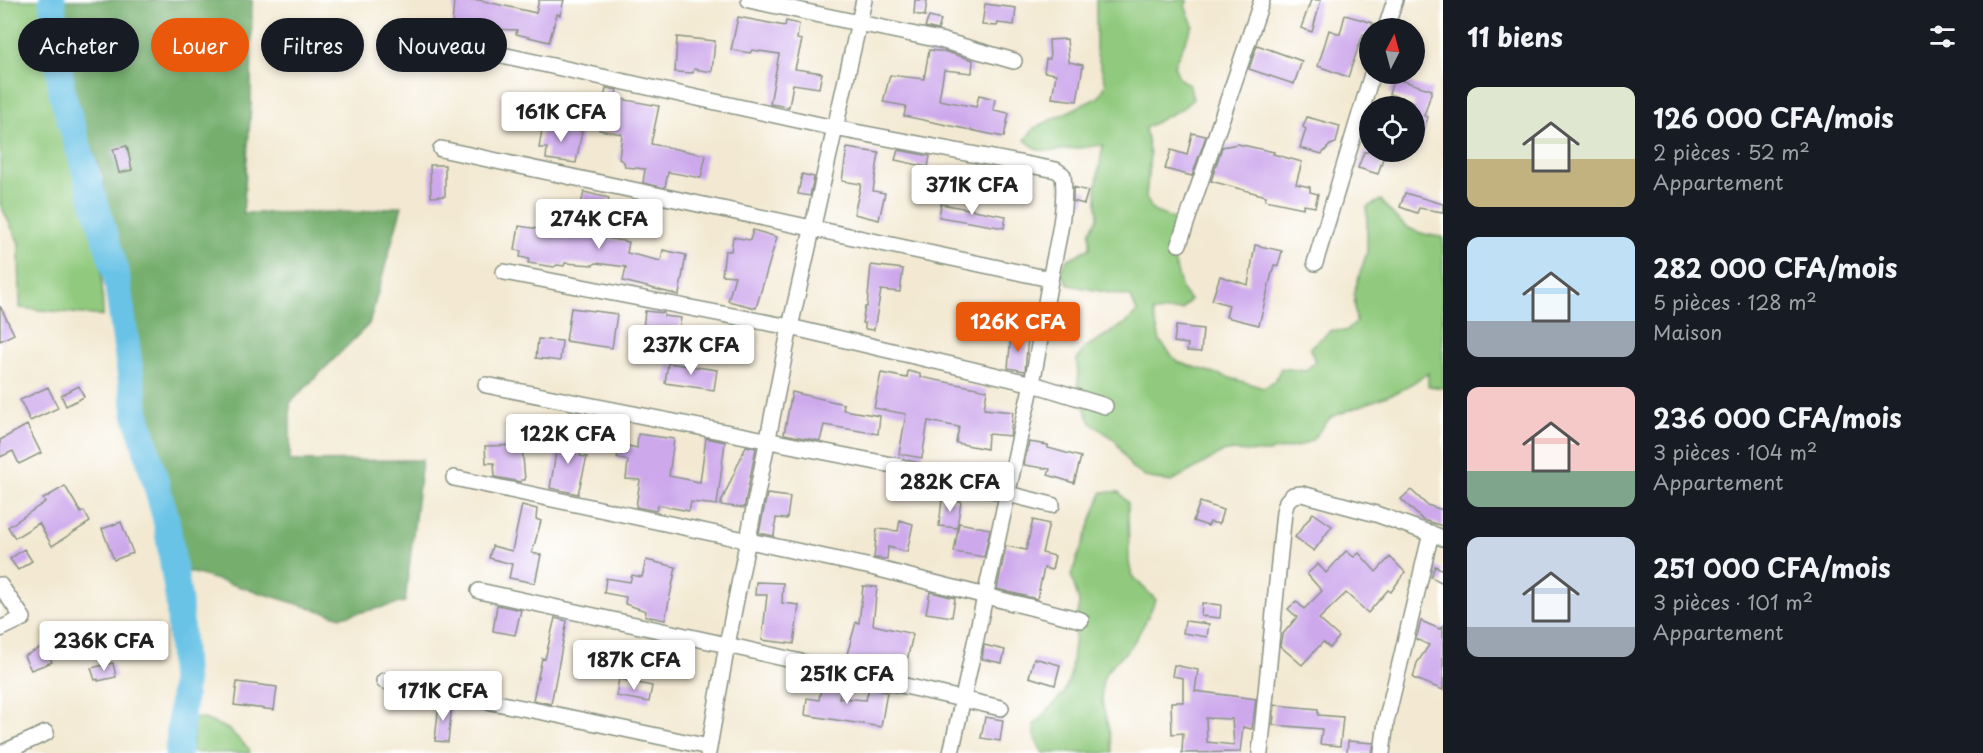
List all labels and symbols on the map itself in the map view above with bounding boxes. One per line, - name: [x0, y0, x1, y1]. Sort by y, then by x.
- north arrow: [1359, 18, 1425, 84]
- pin: 161K CFA: [499, 92, 623, 143]
- pin: 371K CFA: [910, 165, 1034, 216]
- pin: 274K CFA: [537, 199, 661, 250]
- pin: 126K CFA: [956, 302, 1080, 353]
- pin: 237K CFA: [629, 325, 753, 376]
- pin: 122K CFA: [506, 414, 630, 465]
- pin: 282K CFA: [888, 462, 1012, 513]
- pin: 236K CFA: [42, 621, 166, 672]
- pin: 187K CFA: [572, 640, 696, 691]
- pin: 251K CFA: [785, 654, 909, 705]
- pin: 171K CFA: [381, 671, 505, 722]

